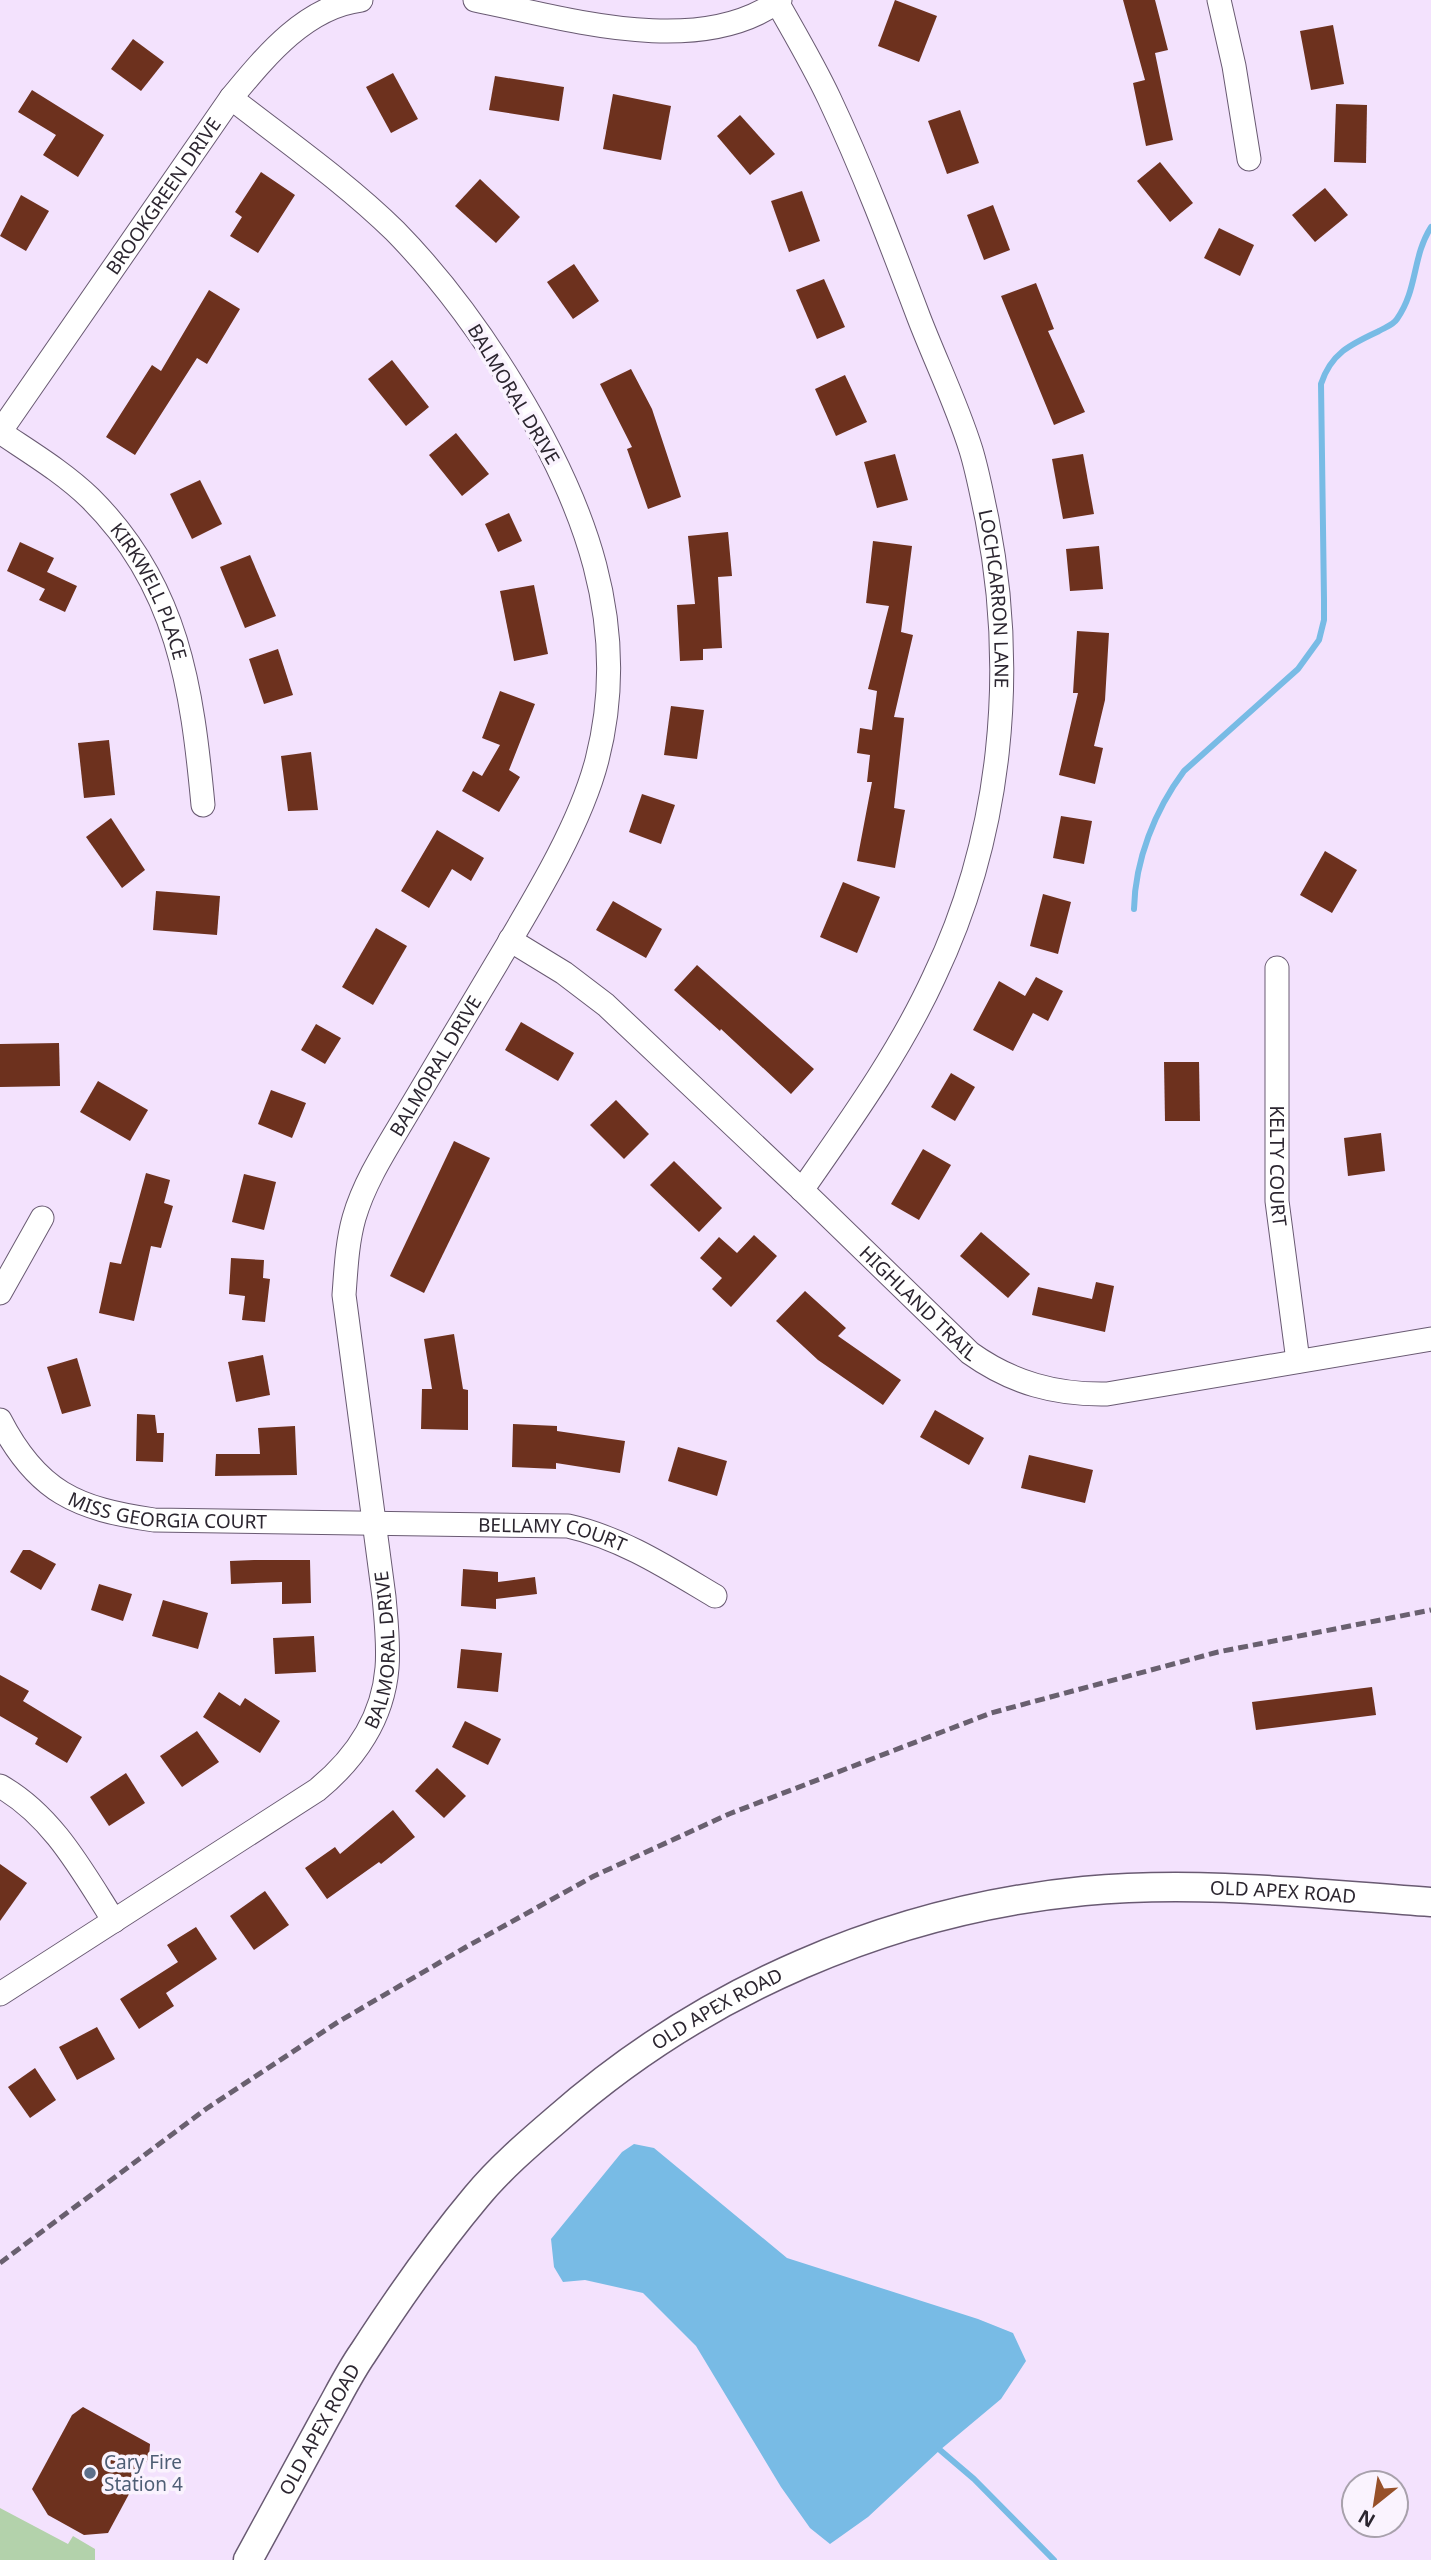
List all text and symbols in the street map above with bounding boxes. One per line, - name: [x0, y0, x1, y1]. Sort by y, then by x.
- street label: BROOKGREEN DRIVE: [100, 112, 227, 280]
- street label: BALMORAL DRIVE: [462, 319, 566, 469]
- street label: LOCHCARRON LANE: [972, 507, 1015, 688]
- street label: KIRKWELL PLACE: [105, 517, 193, 663]
- street label: BALMORAL DRIVE: [383, 991, 487, 1141]
- street label: KELTY COURT: [1264, 1106, 1293, 1228]
- street label: HIGHLAND TRAIL: [854, 1240, 982, 1367]
- street label: MISS GEORGIA COURT: [64, 1485, 268, 1535]
- street label: BELLAMY COURT: [478, 1512, 631, 1558]
- street label: BALMORAL DRIVE: [358, 1569, 401, 1733]
- street label: OLD APEX ROAD: [1210, 1874, 1357, 1909]
- street label: OLD APEX ROAD: [646, 1962, 787, 2056]
- street label: OLD APEX ROAD: [273, 2359, 366, 2500]
- place label: Cary Fire Station 4: [104, 2449, 183, 2497]
- marker: Cary Fire Station 4: [82, 2465, 98, 2481]
- north arrow: [1340, 2469, 1410, 2539]
- text: N: [1353, 2504, 1380, 2534]

